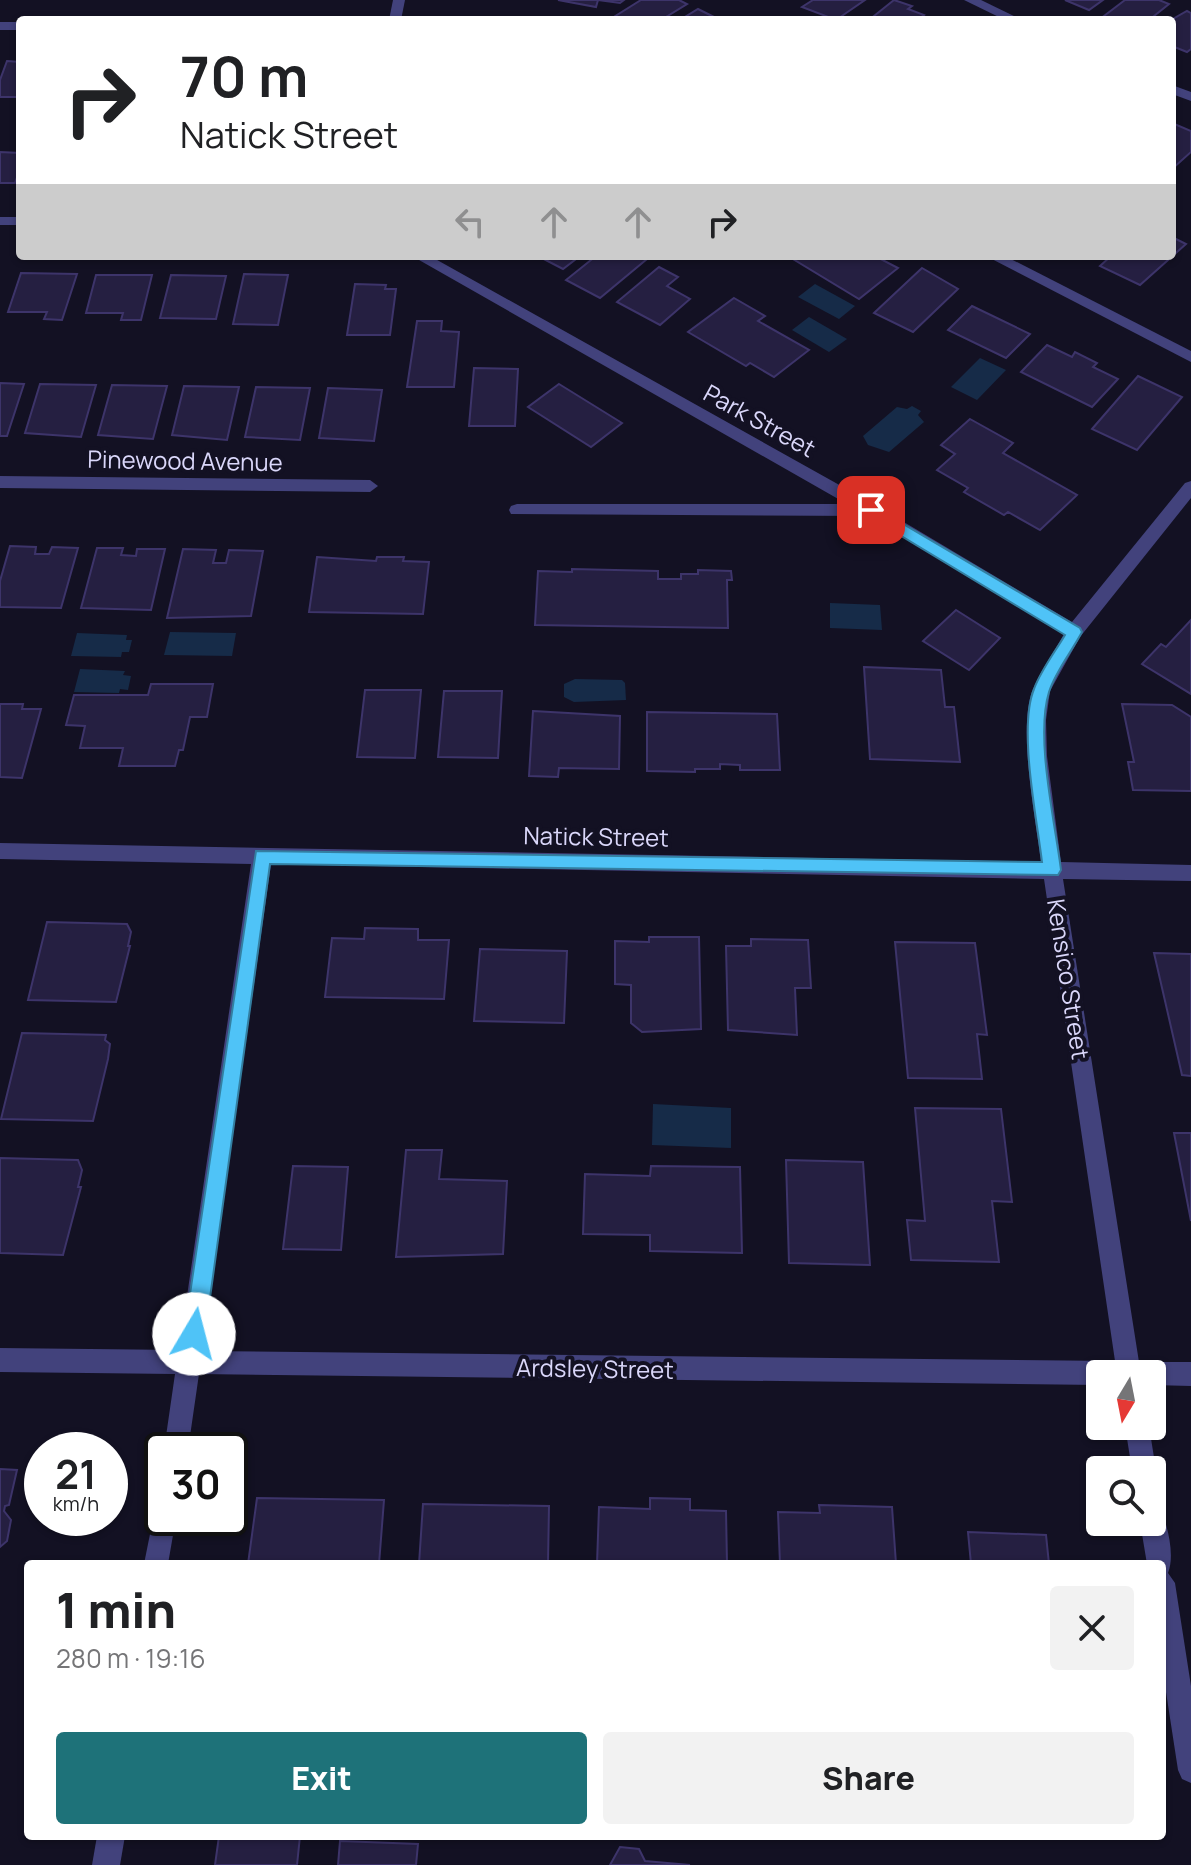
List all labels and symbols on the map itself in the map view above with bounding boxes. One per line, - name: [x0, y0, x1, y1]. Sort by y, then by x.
- street label: Park Street: [698, 376, 822, 464]
- street label: Pinewood Avenue: [87, 442, 283, 478]
- pin: [837, 476, 905, 544]
- street label: Natick Street: [523, 818, 669, 854]
- street label: Kensico Street: [1040, 897, 1098, 1061]
- position arrow: [152, 1292, 236, 1376]
- street label: Ardsley Street: [516, 1350, 674, 1386]
- north arrow: [1086, 1360, 1166, 1440]
- speed limit sign: 30: [144, 1432, 248, 1536]

